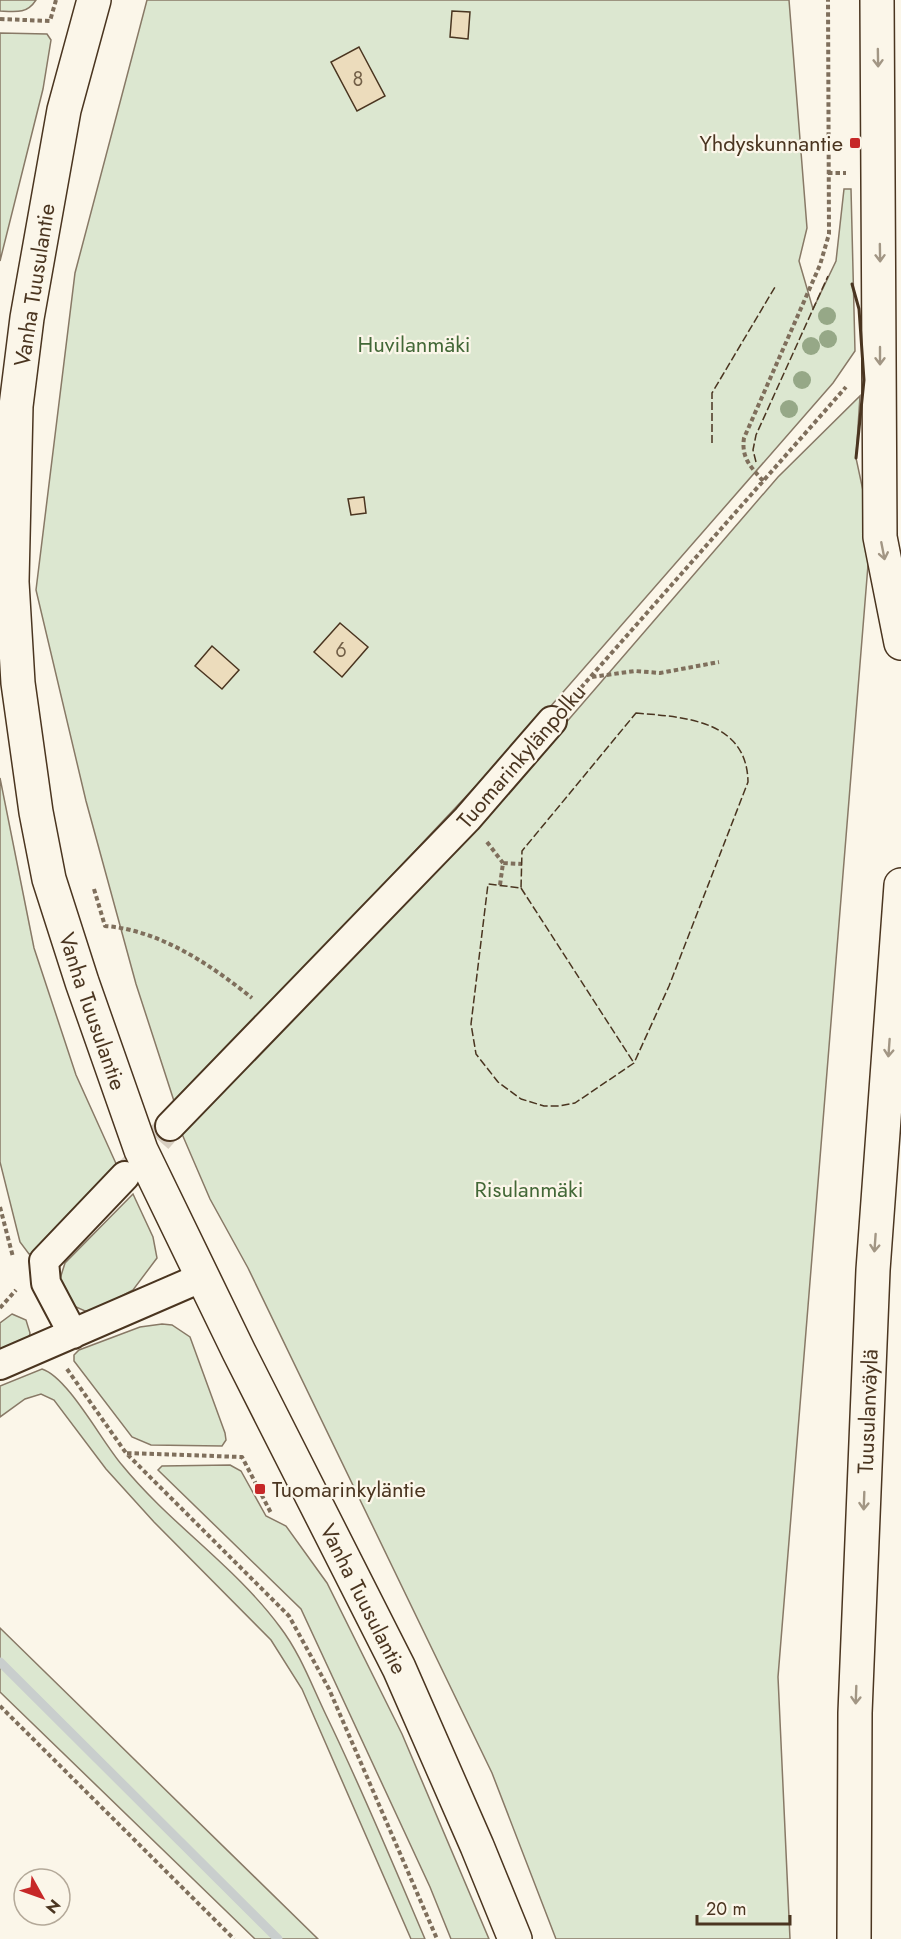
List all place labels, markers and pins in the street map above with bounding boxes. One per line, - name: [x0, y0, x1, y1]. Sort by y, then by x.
- place label: Yhdyskunnantie: [699, 127, 843, 159]
- marker: Yhdyskunnantie: [848, 136, 862, 150]
- place label: Tuomarinkyläntie: [272, 1473, 426, 1505]
- marker: Tuomarinkyläntie: [253, 1482, 267, 1496]

